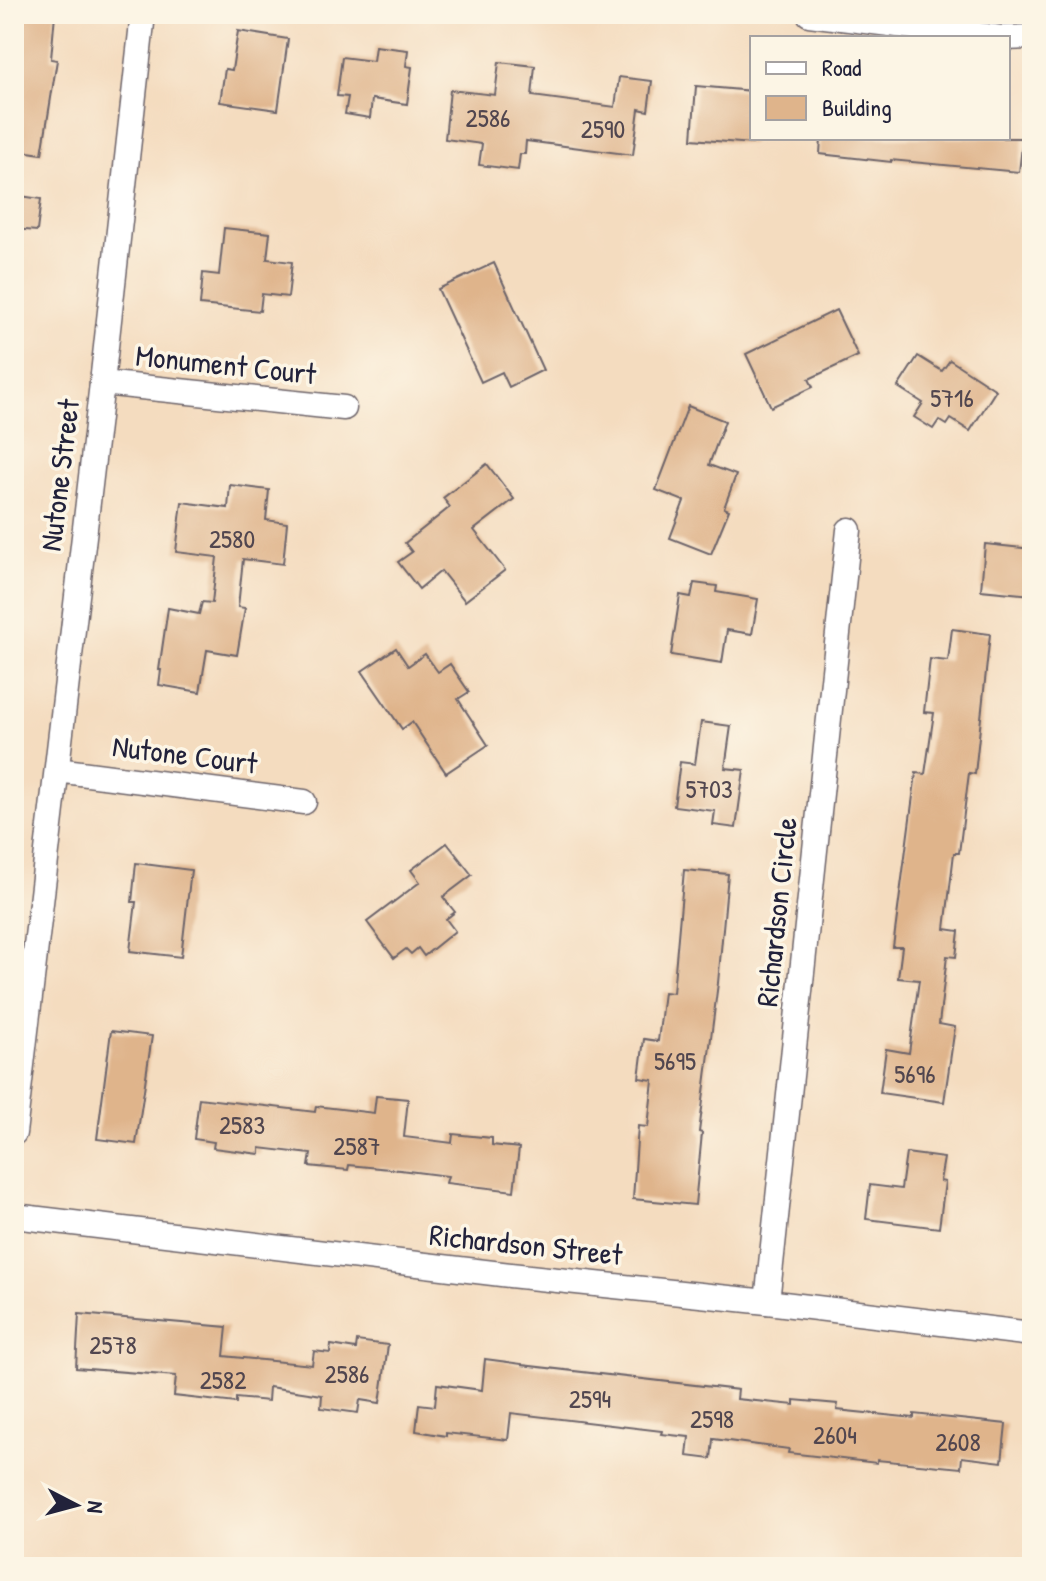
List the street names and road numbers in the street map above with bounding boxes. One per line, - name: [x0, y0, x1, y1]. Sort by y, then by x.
- street label: Monument Court: [134, 335, 319, 393]
- street label: Nutone Street: [30, 396, 88, 553]
- street label: Nutone Court: [111, 725, 260, 783]
- street label: Richardson Circle: [746, 815, 806, 1009]
- street label: Richardson Street: [428, 1214, 625, 1274]

